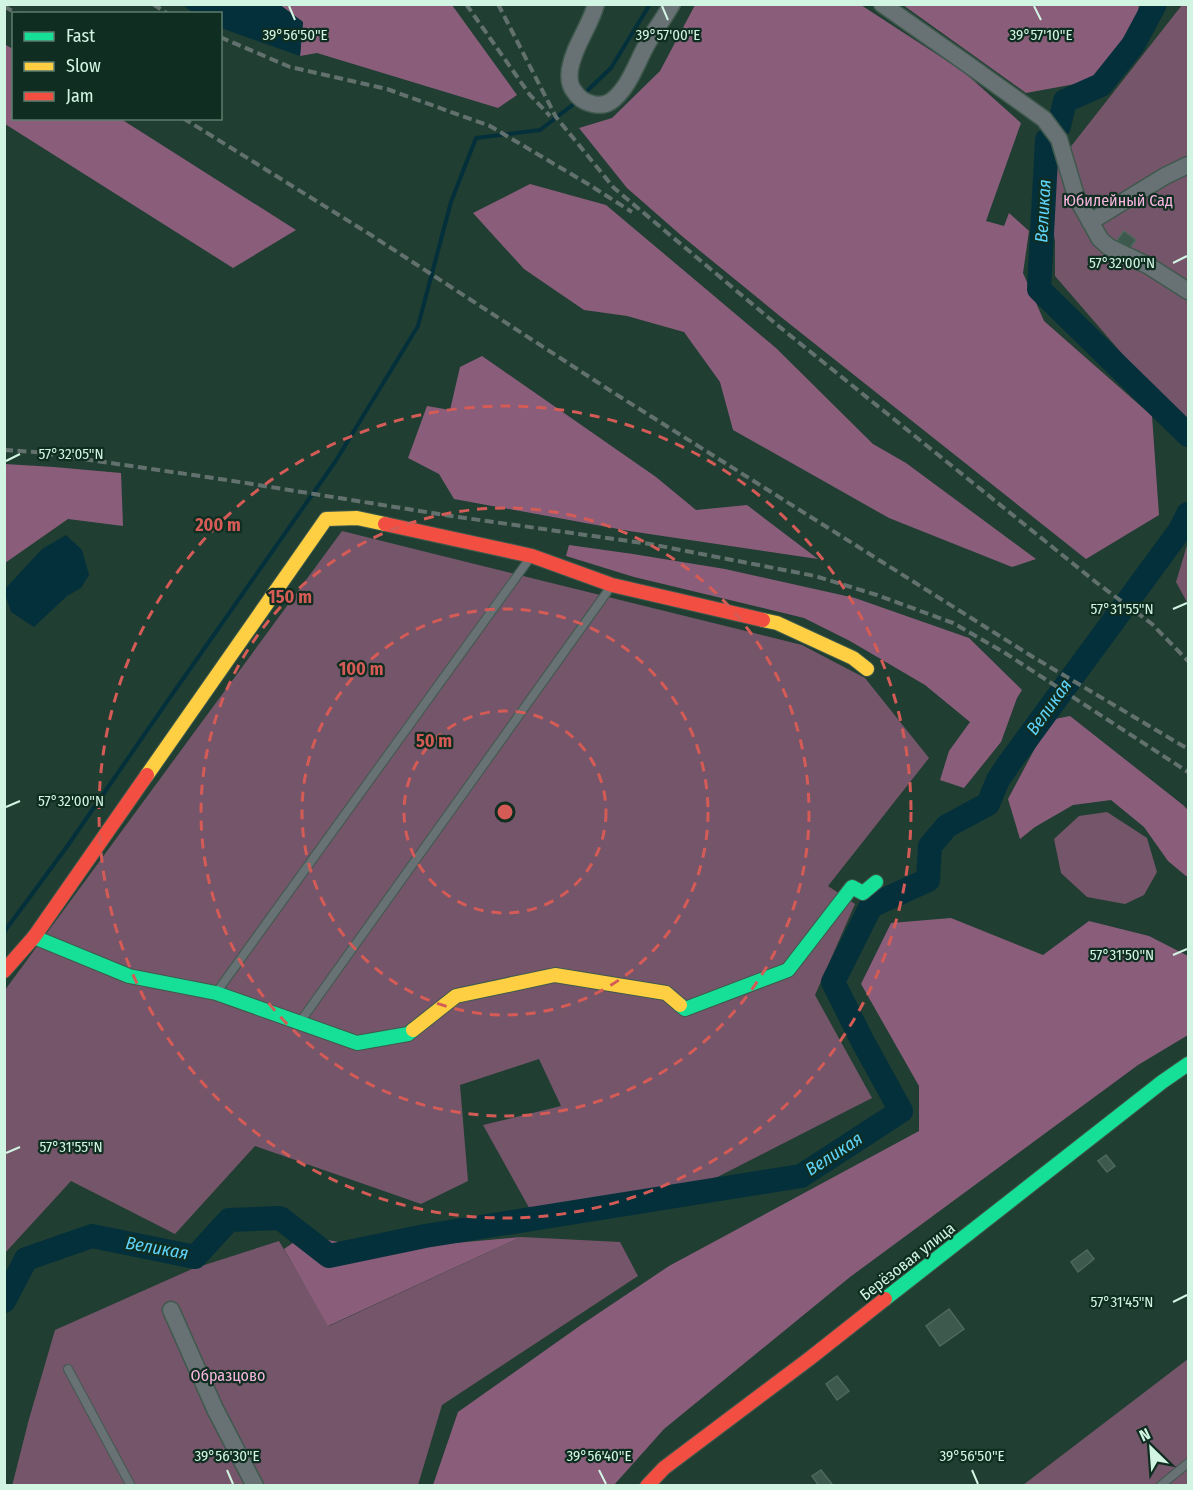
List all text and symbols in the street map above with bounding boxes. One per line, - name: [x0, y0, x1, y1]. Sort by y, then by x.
- legend: [12, 12, 222, 120]
- text: Fast: [66, 25, 95, 47]
- text: 39°56'50"E: [262, 26, 328, 44]
- text: 39°57'00"E: [636, 26, 700, 44]
- text: 39°57'10"E: [1010, 26, 1072, 44]
- text: Slow: [66, 55, 101, 77]
- text: Jam: [66, 85, 94, 107]
- water label: Великая: [1030, 179, 1056, 243]
- park label: Юбилейный Сад: [1063, 191, 1173, 210]
- text: 57°32'00"N: [1089, 254, 1155, 272]
- text: 57°32'05"N: [39, 445, 104, 463]
- text: 200 m: [194, 514, 241, 536]
- text: 150 m: [268, 586, 312, 608]
- text: 57°31'55"N: [1090, 600, 1154, 618]
- text: 100 m: [339, 658, 383, 680]
- water label: Великая: [1021, 675, 1077, 739]
- text: 50 m: [416, 730, 452, 752]
- text: 57°32'00"N: [38, 792, 104, 810]
- centre of rings: [495, 802, 515, 822]
- text: 57°31'50"N: [1090, 946, 1154, 964]
- water label: Великая: [801, 1127, 867, 1181]
- text: 57°31'55"N: [39, 1138, 103, 1156]
- street label: Берёзовая улица: [856, 1218, 959, 1304]
- water label: Великая: [124, 1232, 190, 1264]
- text: 57°31'45"N: [1091, 1293, 1153, 1311]
- park label: Образцово: [191, 1366, 265, 1385]
- north arrow: [1121, 1418, 1181, 1478]
- text: N: [1137, 1424, 1153, 1445]
- text: 39°56'30"E: [194, 1447, 260, 1465]
- text: 39°56'40"E: [566, 1447, 632, 1465]
- text: 39°56'50"E: [939, 1447, 1005, 1465]

